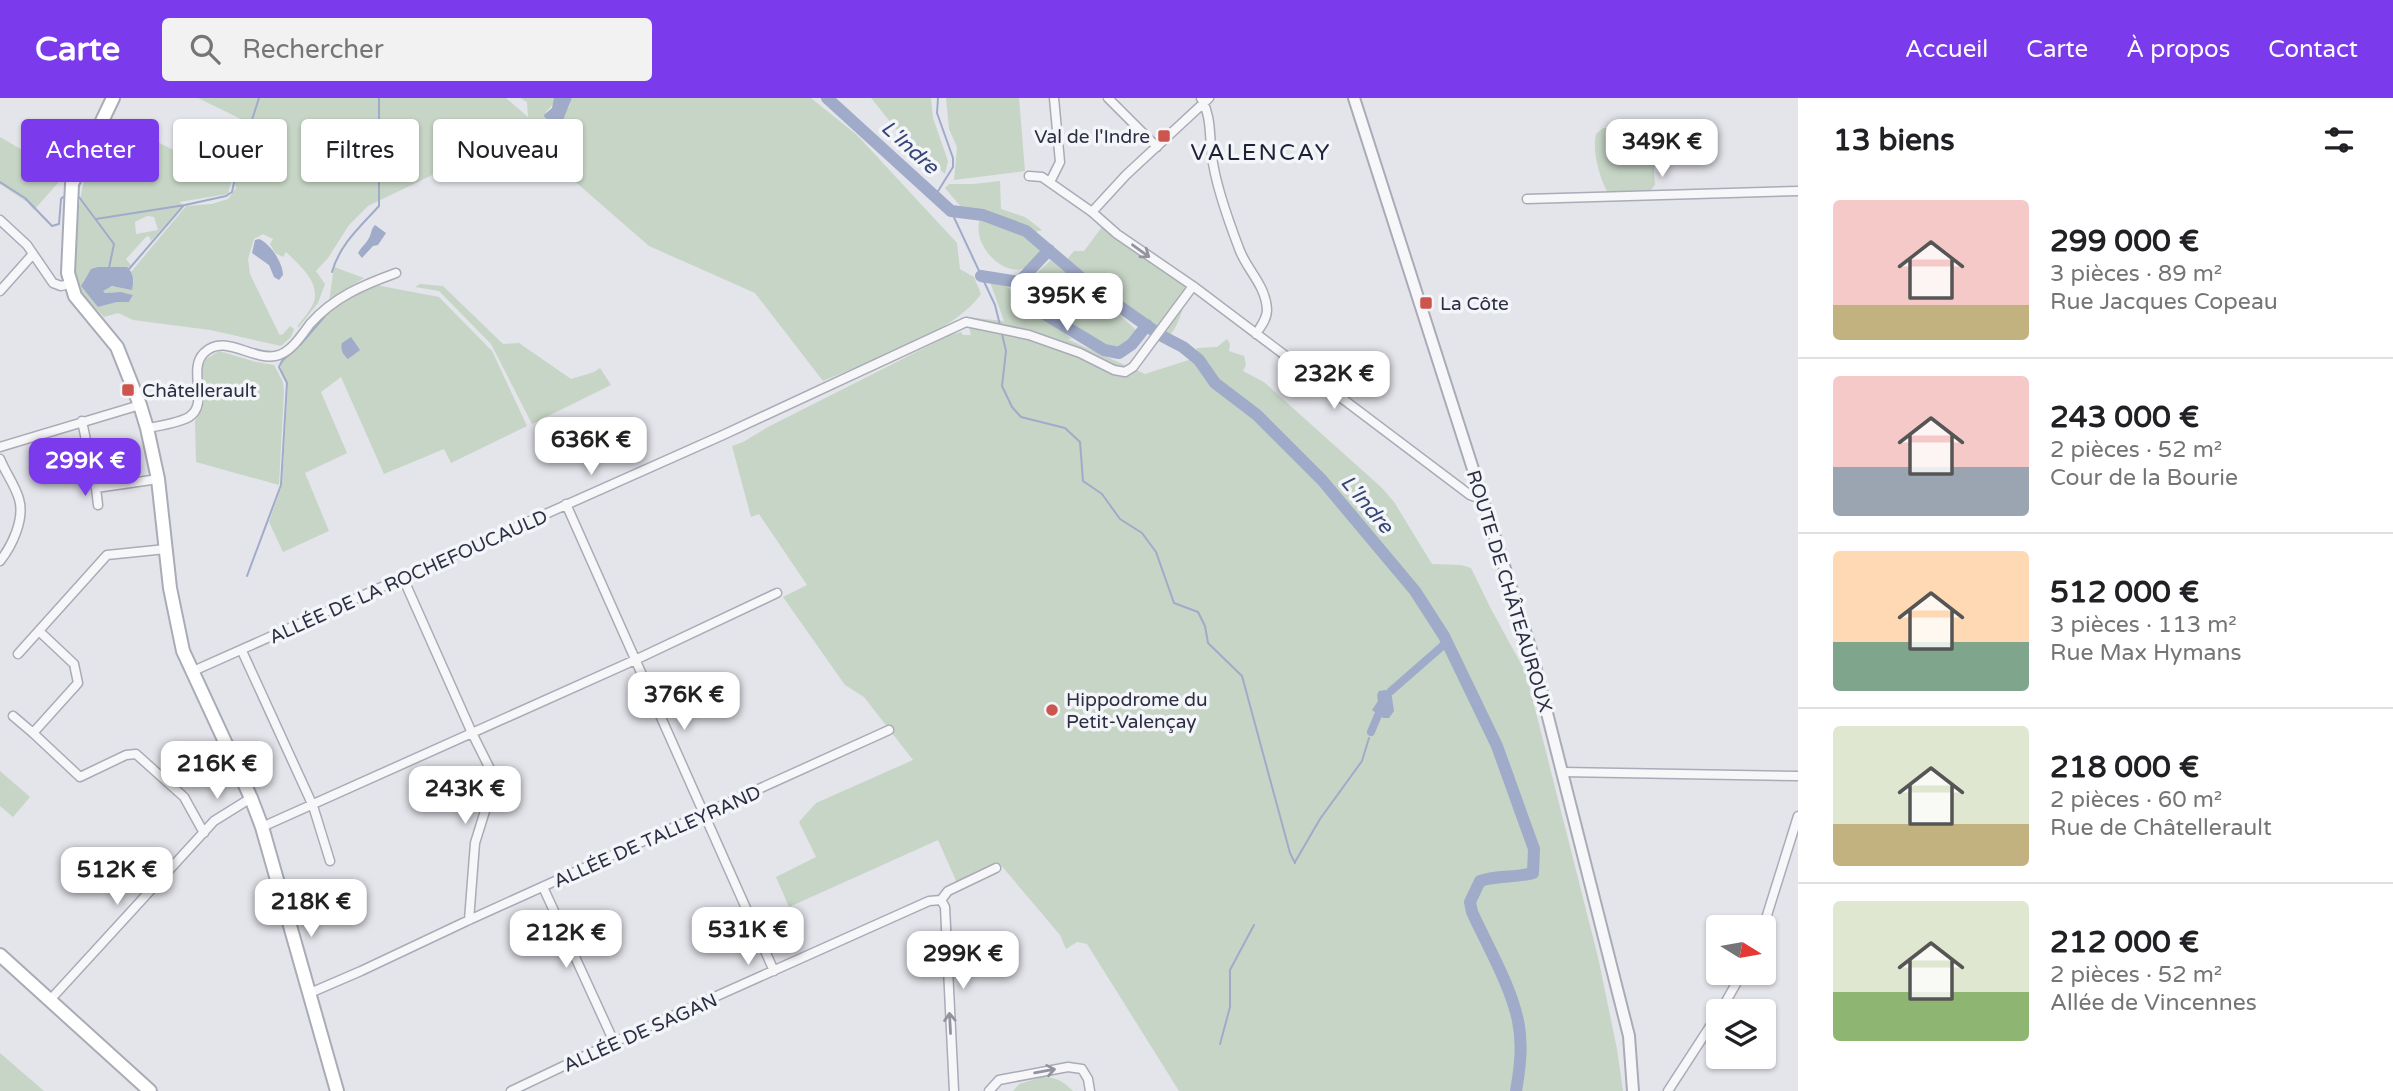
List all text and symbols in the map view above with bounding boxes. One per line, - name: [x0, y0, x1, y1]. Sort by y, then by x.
- search box: [162, 18, 652, 81]
- text: Carte: [35, 30, 120, 69]
- icon: search: [186, 30, 224, 68]
- text: Rechercher: [242, 34, 384, 65]
- text: Accueil: [1905, 35, 1988, 64]
- text: Carte: [2026, 35, 2088, 64]
- text: À propos: [2126, 35, 2230, 64]
- text: Contact: [2268, 35, 2358, 64]
- water label: L'Indre: [876, 115, 944, 180]
- chip: Acheter: [21, 119, 159, 182]
- chip: Louer: [173, 119, 287, 182]
- chip: Filtres: [301, 119, 419, 182]
- chip: Nouveau: [433, 119, 583, 182]
- pin: 349K €: [1605, 120, 1719, 179]
- icon: filters: [2320, 121, 2358, 159]
- text: 13 biens: [1833, 122, 1955, 159]
- place label: Val de l'Indre: [1034, 126, 1150, 148]
- marker: Val de l'Indre: [1156, 128, 1172, 144]
- text: 349K €: [1622, 128, 1702, 156]
- district label: VALENCAY: [1191, 139, 1331, 167]
- text: 299 000 €: [2050, 223, 2199, 260]
- icon: home: [1889, 228, 1973, 312]
- one-way arrow: [1131, 244, 1150, 258]
- text: 3 pièces · 89 m²: [2050, 260, 2222, 288]
- pin: 395K €: [1010, 274, 1124, 333]
- text: 395K €: [1027, 282, 1107, 310]
- text: Rue Jacques Copeau: [2050, 288, 2278, 316]
- place label: La Côte: [1440, 293, 1509, 315]
- marker: La Côte: [1418, 295, 1434, 311]
- pin: 232K €: [1277, 352, 1391, 411]
- text: 232K €: [1294, 360, 1374, 388]
- place label: Châtellerault: [142, 380, 257, 402]
- marker: Châtellerault: [120, 382, 136, 398]
- text: 243 000 €: [2050, 399, 2199, 436]
- icon: home: [1889, 404, 1973, 488]
- pin: 636K €: [534, 418, 648, 477]
- text: 636K €: [551, 426, 631, 454]
- text: 2 pièces · 52 m²: [2050, 436, 2222, 464]
- pin: 299K €: [28, 438, 142, 498]
- text: 299K €: [45, 447, 125, 475]
- text: Cour de la Bourie: [2050, 464, 2238, 492]
- street label: ROUTE DE CHÂTEAUROUX: [1462, 468, 1556, 715]
- water label: L'Indre: [1335, 470, 1399, 539]
- street label: ALLÉE DE LA ROCHEFOUCAULD: [266, 505, 551, 648]
- text: 512 000 €: [2050, 574, 2199, 611]
- icon: home: [1889, 579, 1973, 663]
- text: 3 pièces · 113 m²: [2050, 611, 2237, 639]
- text: Rue Max Hymans: [2050, 639, 2242, 667]
- pin: 376K €: [627, 672, 741, 732]
- text: 376K €: [644, 681, 724, 709]
- place label: Hippodrome du Petit-Valençay: [1066, 689, 1208, 733]
- marker: Hippodrome du Petit-Valençay: [1044, 702, 1060, 718]
- pin: 216K €: [160, 742, 274, 801]
- text: 218 000 €: [2050, 749, 2199, 786]
- text: 216K €: [177, 750, 257, 778]
- icon: home: [1889, 754, 1973, 838]
- pin: 243K €: [408, 766, 522, 826]
- text: 243K €: [425, 775, 505, 803]
- street label: ALLÉE DE TALLEYRAND: [550, 781, 764, 893]
- text: 2 pièces · 60 m²: [2050, 786, 2222, 814]
- text: Rue de Châtellerault: [2050, 814, 2272, 842]
- pin: 512K €: [60, 848, 174, 907]
- text: 512K €: [77, 856, 157, 884]
- pin: 218K €: [254, 880, 368, 939]
- text: 218K €: [271, 888, 351, 916]
- pin: 531K €: [691, 908, 805, 967]
- pin: 212K €: [509, 910, 623, 970]
- north arrow: [1706, 915, 1776, 985]
- map controls: [1706, 915, 1776, 1069]
- text: 531K €: [708, 916, 788, 944]
- text: 212K €: [526, 919, 606, 947]
- text: 212 000 €: [2050, 924, 2199, 961]
- icon: home: [1889, 929, 1973, 1013]
- pin: 299K €: [906, 932, 1020, 991]
- text: 299K €: [923, 940, 1003, 968]
- text: 2 pièces · 52 m²: [2050, 961, 2222, 989]
- street label: ALLÉE DE SAGAN: [560, 989, 721, 1077]
- text: Allée de Vincennes: [2050, 989, 2257, 1017]
- button: layers: [1706, 999, 1776, 1069]
- one-way arrow: [944, 1012, 957, 1035]
- one-way arrow: [1033, 1064, 1056, 1078]

